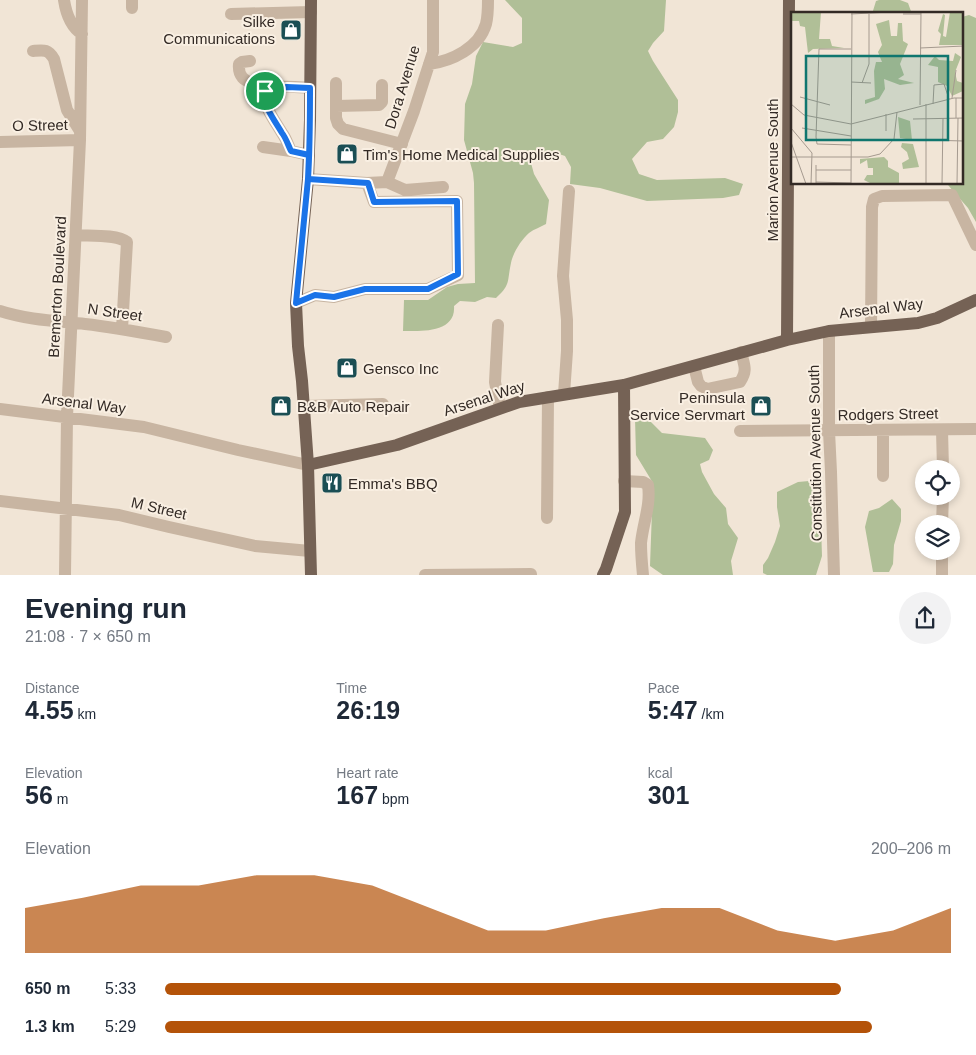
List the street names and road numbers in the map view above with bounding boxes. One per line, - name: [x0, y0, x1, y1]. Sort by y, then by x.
- street label: Dora Avenue: [381, 43, 423, 131]
- street label: Marion Avenue South: [764, 98, 781, 242]
- street label: O Street: [12, 116, 69, 134]
- street label: Bremerton Boulevard: [45, 216, 69, 358]
- street label: Arsenal Way: [838, 294, 924, 322]
- street label: N Street: [87, 300, 144, 324]
- street label: Constitution Avenue South: [805, 365, 825, 541]
- street label: Arsenal Way: [441, 377, 527, 419]
- street label: Arsenal Way: [41, 389, 127, 417]
- street label: Rodgers Street: [837, 405, 939, 423]
- street label: M Street: [129, 493, 189, 523]

